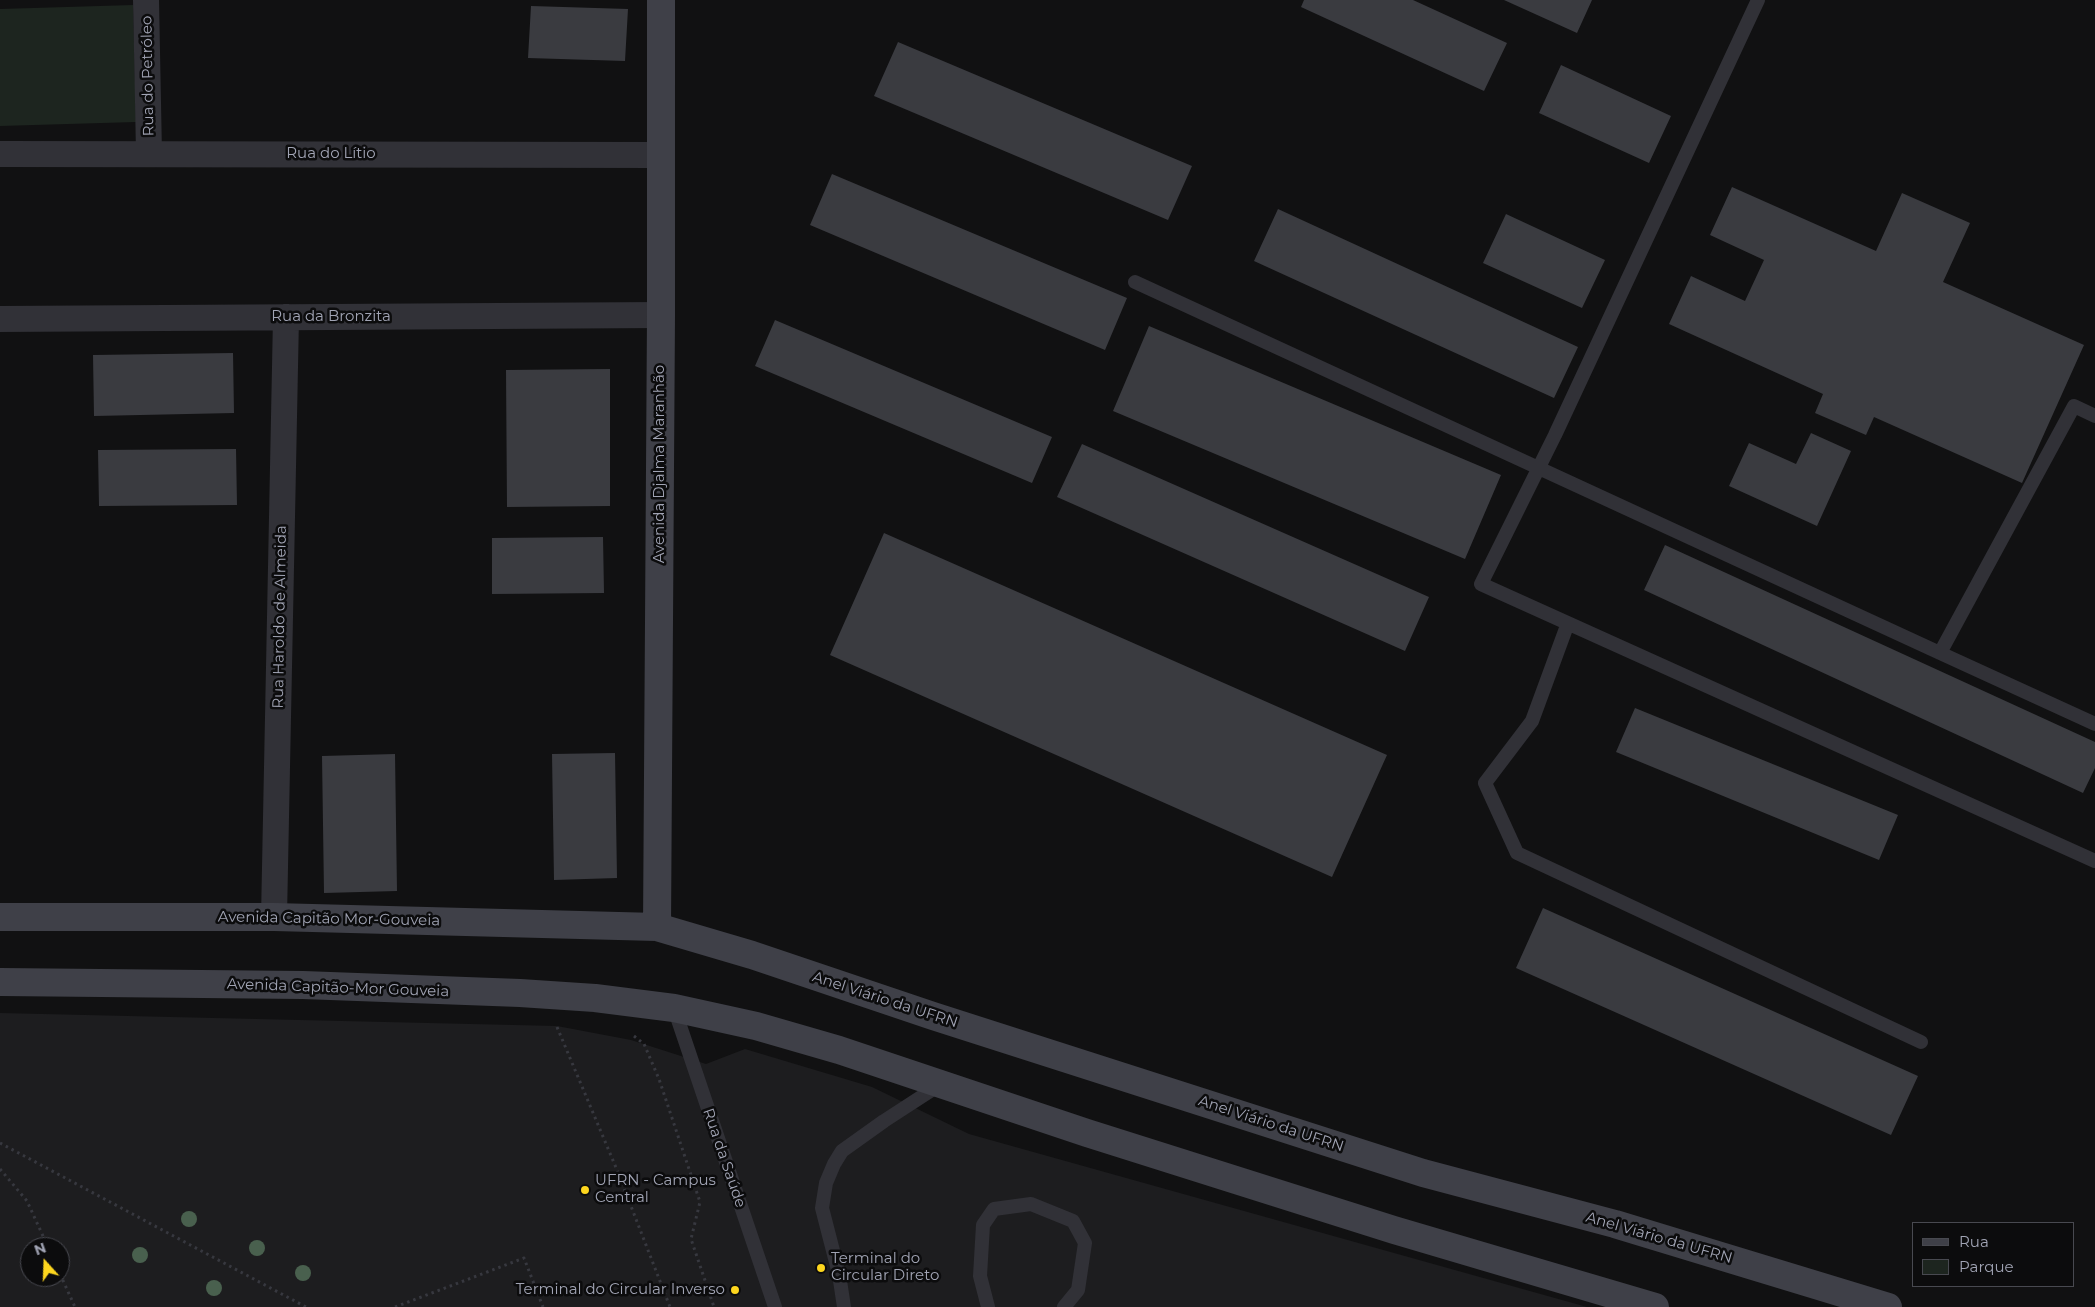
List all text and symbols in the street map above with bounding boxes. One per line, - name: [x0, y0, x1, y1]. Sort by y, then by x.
- street label: Rua do Petróleo: [138, 16, 158, 136]
- street label: Rua do Lítio: [286, 145, 376, 163]
- street label: Rua da Bronzita: [271, 308, 391, 326]
- street label: Avenida Djalma Maranhão: [651, 365, 669, 563]
- street label: Rua Haroldo de Almeida: [269, 525, 291, 709]
- street label: Avenida Capitão Mor-Gouveia: [218, 908, 440, 930]
- street label: Anel Viário da UFRN: [810, 968, 960, 1032]
- street label: Avenida Capitão-Mor Gouveia: [227, 975, 449, 1001]
- street label: Anel Viário da UFRN: [1196, 1092, 1346, 1156]
- street label: Rua da Saúde: [699, 1106, 749, 1210]
- place label: UFRN - Campus Central: [595, 1172, 716, 1207]
- marker: UFRN - Campus Central: [579, 1184, 591, 1196]
- street label: Anel Viário da UFRN: [1584, 1208, 1734, 1268]
- legend: [1912, 1222, 2075, 1287]
- text: Rua: [1959, 1232, 1989, 1251]
- north arrow: [20, 1237, 70, 1287]
- text: N: [32, 1238, 49, 1259]
- place label: Terminal do Circular Direto: [831, 1250, 939, 1285]
- text: Parque: [1959, 1257, 2014, 1276]
- marker: Terminal do Circular Direto: [815, 1262, 827, 1274]
- place label: Terminal do Circular Inverso: [516, 1281, 725, 1299]
- marker: Terminal do Circular Inverso: [729, 1284, 741, 1296]

